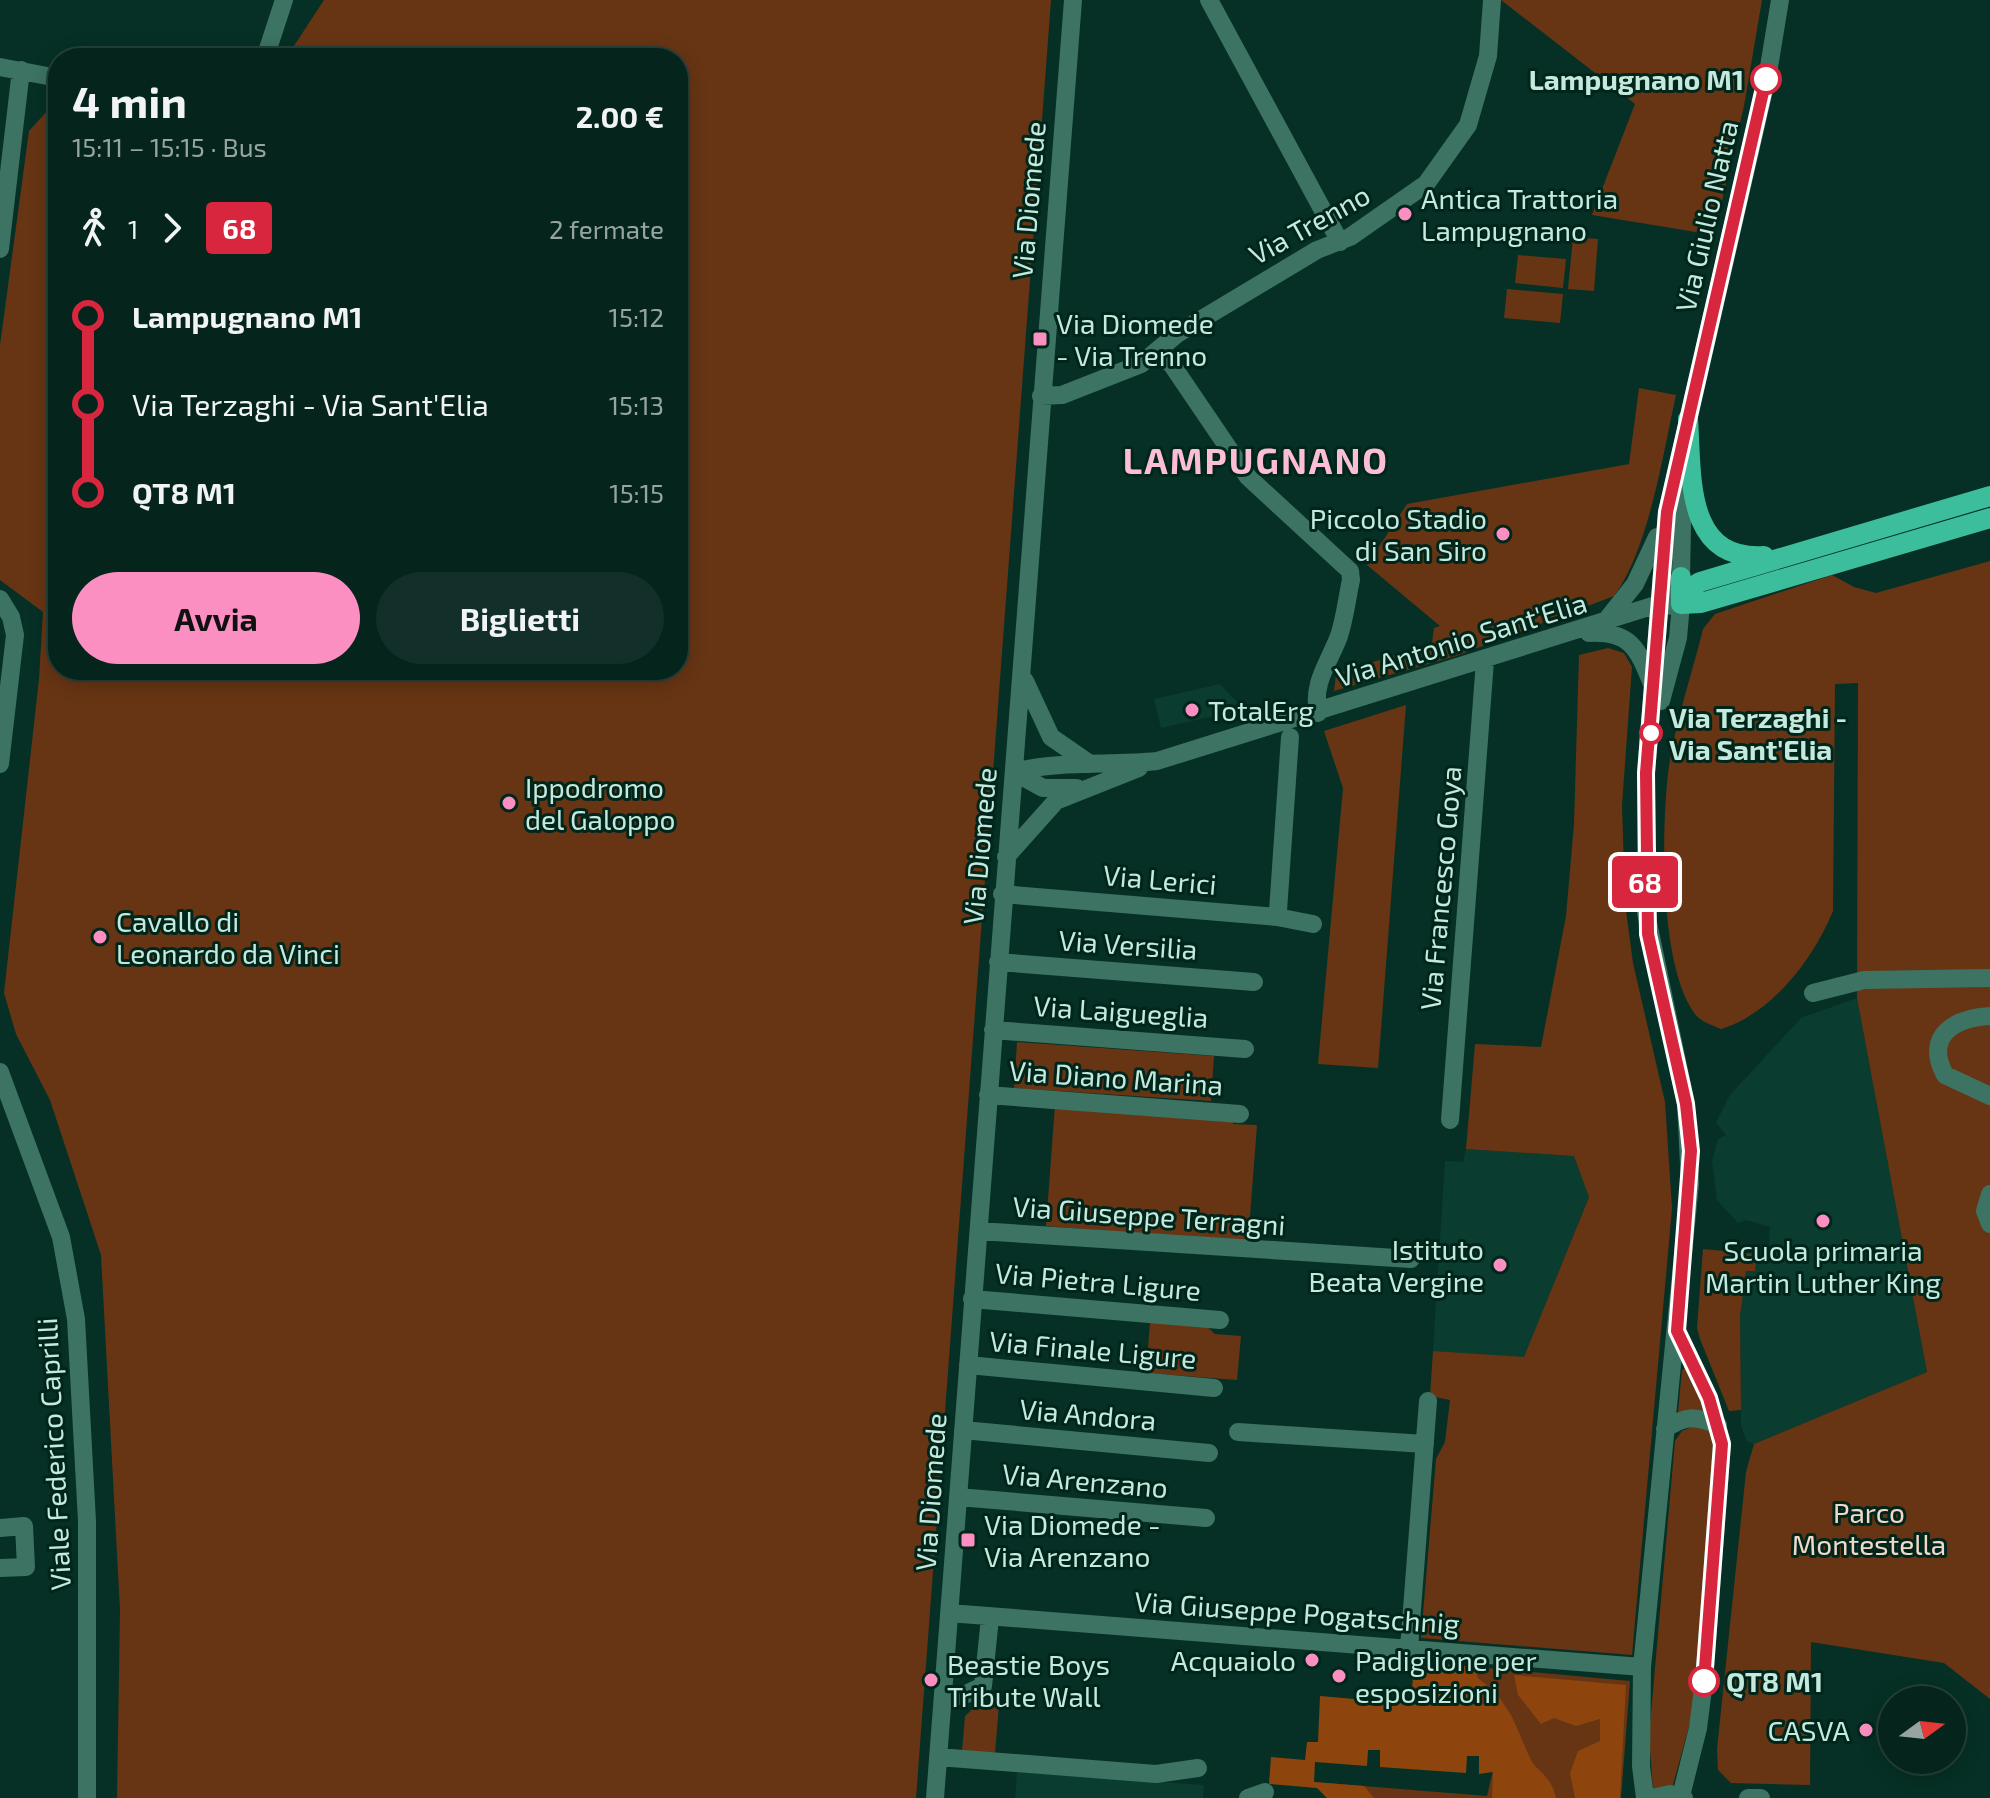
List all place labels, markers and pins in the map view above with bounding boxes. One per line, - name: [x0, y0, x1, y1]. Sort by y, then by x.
- place label: Lampugnano M1: [1529, 62, 1744, 96]
- marker: Lampugnano M1: [1751, 64, 1781, 94]
- place label: Antica Trattoria Lampugnano: [1421, 181, 1618, 247]
- marker: Antica Trattoria Lampugnano: [1396, 205, 1414, 223]
- place label: Via Diomede - Via Trenno: [1056, 306, 1214, 372]
- marker: Via Diomede - Via Trenno: [1031, 330, 1049, 348]
- place label: Piccolo Stadio di San Siro: [1310, 501, 1487, 567]
- marker: Piccolo Stadio di San Siro: [1494, 525, 1512, 543]
- place label: TotalErg: [1208, 693, 1314, 727]
- place label: Via Terzaghi - Via Sant'Elia: [1669, 700, 1847, 766]
- marker: TotalErg: [1183, 701, 1201, 719]
- marker: Via Terzaghi - Via Sant'Elia: [1640, 722, 1662, 744]
- place label: Ippodromo del Galoppo: [525, 770, 676, 836]
- marker: Ippodromo del Galoppo: [500, 794, 518, 812]
- place label: Cavallo di Leonardo da Vinci: [116, 904, 340, 970]
- marker: Cavallo di Leonardo da Vinci: [91, 928, 109, 946]
- marker: Scuola primaria Martin Luther King: [1814, 1212, 1832, 1230]
- place label: Istituto Beata Vergine: [1309, 1232, 1484, 1298]
- place label: Scuola primaria Martin Luther King: [1705, 1233, 1941, 1299]
- marker: Istituto Beata Vergine: [1491, 1256, 1509, 1274]
- place label: Via Diomede - Via Arenzano: [984, 1507, 1161, 1573]
- marker: Via Diomede - Via Arenzano: [959, 1531, 977, 1549]
- place label: Acquaiolo: [1171, 1643, 1296, 1677]
- place label: Padiglione per esposizioni: [1355, 1643, 1537, 1709]
- place label: Beastie Boys Tribute Wall: [947, 1647, 1110, 1713]
- marker: Acquaiolo: [1303, 1651, 1321, 1669]
- place label: QT8 M1: [1726, 1664, 1823, 1699]
- marker: QT8 M1: [1689, 1666, 1719, 1696]
- marker: Padiglione per esposizioni: [1330, 1667, 1348, 1685]
- marker: Beastie Boys Tribute Wall: [922, 1671, 940, 1689]
- place label: CASVA: [1767, 1713, 1851, 1747]
- marker: CASVA: [1857, 1721, 1875, 1739]

